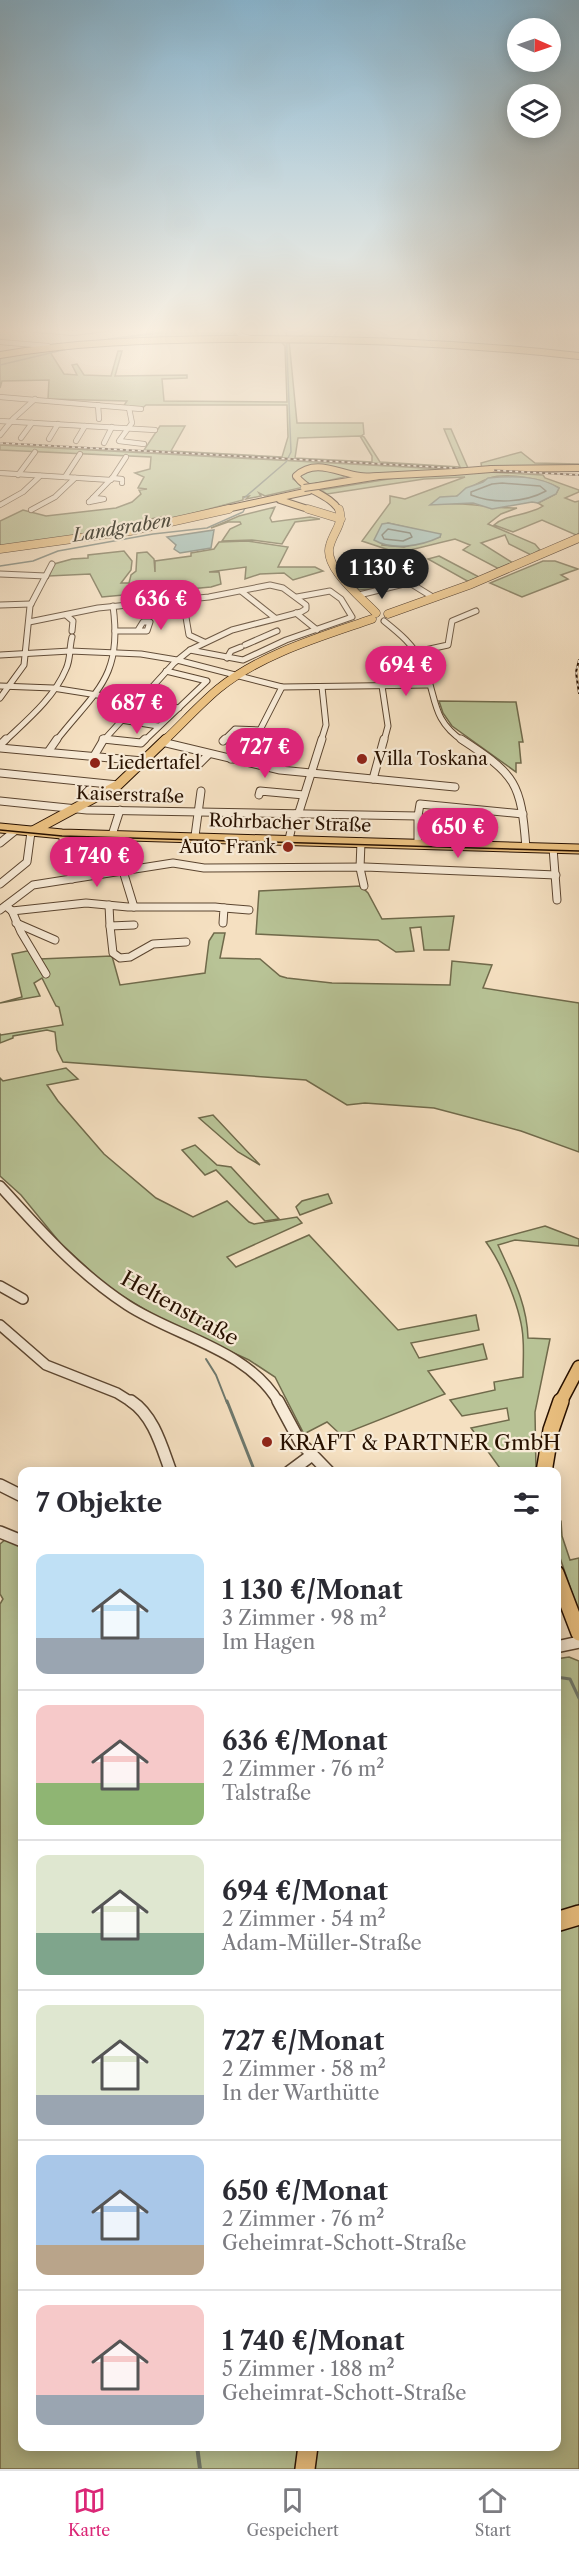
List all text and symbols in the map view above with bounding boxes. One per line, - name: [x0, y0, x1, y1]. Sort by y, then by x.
- north arrow: [507, 18, 561, 72]
- map controls: [507, 18, 561, 138]
- button: layers: [507, 84, 561, 138]
- water label: Landgraben: [69, 509, 173, 547]
- pin: 1 130 €: [327, 549, 437, 600]
- text: 1 130 €: [350, 556, 414, 580]
- pin: 636 €: [119, 580, 203, 631]
- text: 636 €: [135, 587, 187, 611]
- pin: 694 €: [364, 646, 448, 697]
- text: 694 €: [379, 653, 433, 677]
- pin: 687 €: [95, 684, 179, 735]
- text: 687 €: [111, 691, 163, 715]
- pin: 727 €: [223, 728, 307, 779]
- text: 727 €: [240, 735, 290, 759]
- place label: Villa Toskana: [373, 748, 488, 770]
- place label: Liedertafel: [107, 752, 200, 774]
- marker: Villa Toskana: [355, 752, 369, 766]
- marker: Liedertafel: [88, 756, 102, 770]
- street label: Kaiserstraße: [76, 782, 184, 808]
- pin: 650 €: [416, 808, 500, 859]
- street label: Rohrbacher Straße: [208, 809, 372, 837]
- text: 650 €: [431, 815, 485, 839]
- place label: Auto Frank: [178, 836, 278, 858]
- pin: 1 740 €: [42, 837, 152, 888]
- marker: Auto Frank: [281, 840, 295, 854]
- text: 1 740 €: [64, 844, 130, 868]
- street label: Heltenstraße: [117, 1265, 243, 1351]
- place label: KRAFT & PARTNER GmbH: [279, 1430, 561, 1455]
- marker: KRAFT & PARTNER GmbH: [260, 1435, 274, 1449]
- text: 7 Objekte: [36, 1487, 162, 1519]
- icon: filters: [510, 1487, 543, 1520]
- text: 1 130 €/Monat: [222, 1574, 403, 1606]
- icon: home: [84, 1578, 156, 1650]
- text: 3 Zimmer · 98 m²: [222, 1606, 386, 1630]
- text: Im Hagen: [222, 1630, 315, 1654]
- text: 636 €/Monat: [222, 1725, 387, 1757]
- icon: home: [84, 1729, 156, 1801]
- text: 2 Zimmer · 76 m²: [222, 1757, 384, 1781]
- text: Talstraße: [222, 1781, 311, 1805]
- text: 694 €/Monat: [222, 1875, 388, 1907]
- icon: home: [84, 1879, 156, 1951]
- text: 2 Zimmer · 54 m²: [222, 1907, 386, 1931]
- text: Adam-Müller-Straße: [222, 1931, 422, 1955]
- text: 727 €/Monat: [222, 2025, 384, 2057]
- icon: home: [84, 2029, 156, 2101]
- text: 2 Zimmer · 58 m²: [222, 2057, 386, 2081]
- text: In der Warthütte: [222, 2081, 379, 2105]
- text: 650 €/Monat: [222, 2175, 388, 2207]
- icon: home: [84, 2179, 156, 2251]
- text: 2 Zimmer · 76 m²: [222, 2207, 384, 2231]
- text: Geheimrat-Schott-Straße: [222, 2231, 466, 2255]
- text: 1 740 €/Monat: [222, 2325, 405, 2357]
- icon: home: [84, 2329, 156, 2401]
- text: 5 Zimmer · 188 m²: [222, 2357, 395, 2381]
- text: Geheimrat-Schott-Straße: [222, 2381, 466, 2405]
- tab: Karte: [68, 2484, 110, 2540]
- tab: Gespeichert: [246, 2484, 339, 2540]
- tab: Start: [475, 2484, 511, 2540]

